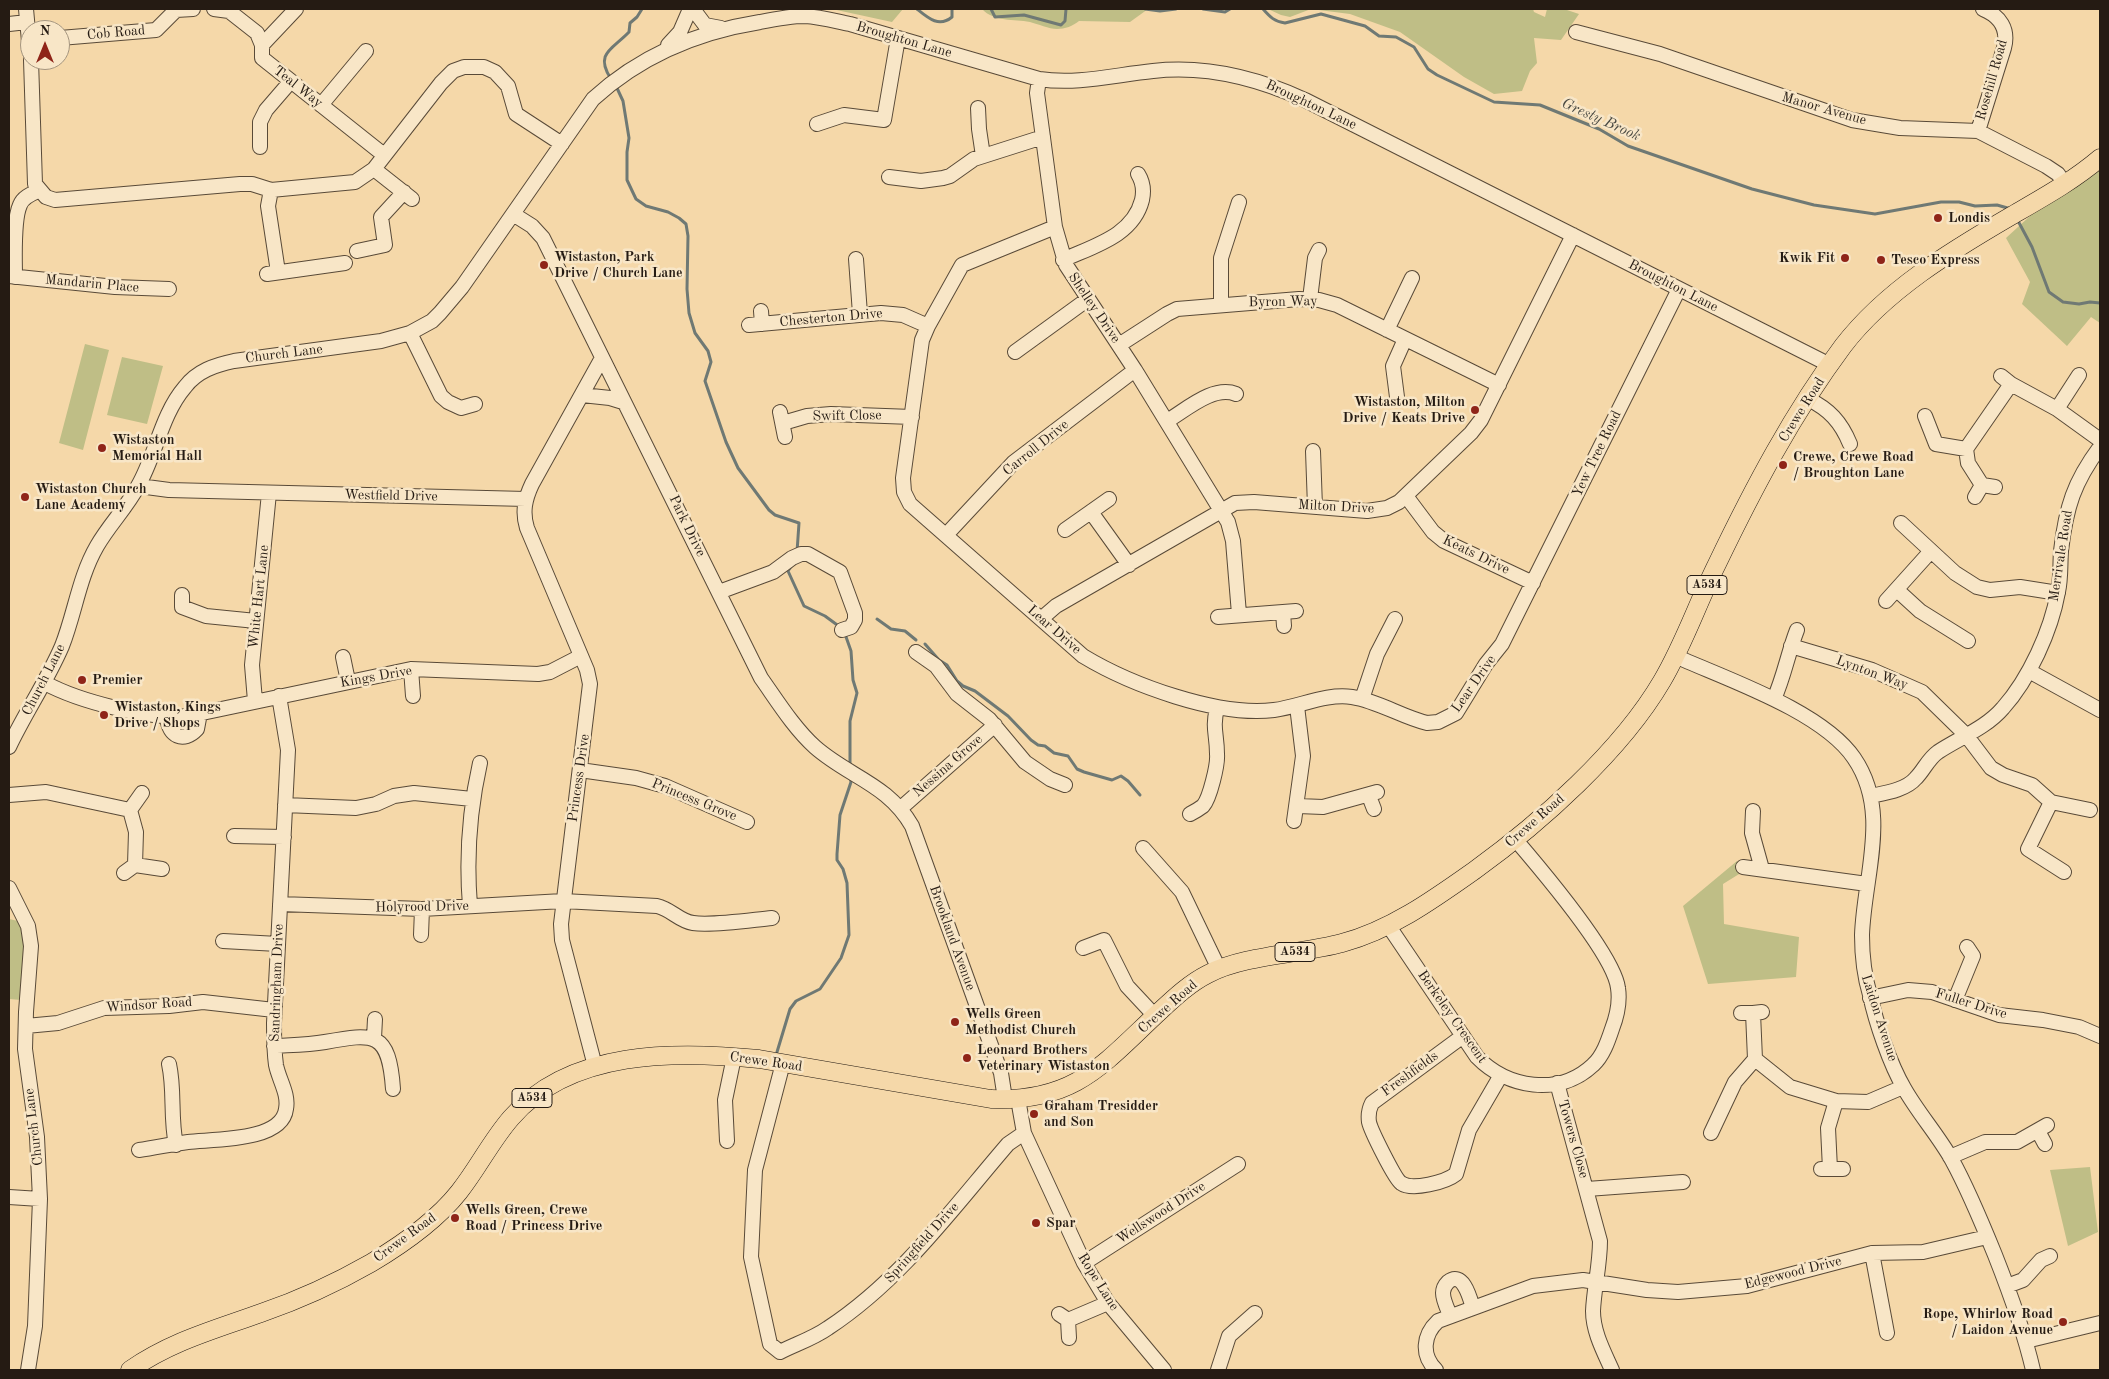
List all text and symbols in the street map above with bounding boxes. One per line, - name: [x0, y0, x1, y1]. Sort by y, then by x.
- street label: Broughton Lane: [854, 18, 954, 62]
- north arrow: [20, 20, 70, 70]
- street label: Cob Road: [86, 22, 146, 44]
- text: N: [40, 24, 50, 38]
- street label: Rosehill Road: [1972, 38, 2012, 122]
- street label: Teal Way: [270, 63, 326, 111]
- street label: Broughton Lane: [1263, 77, 1359, 133]
- street label: Manor Avenue: [1780, 89, 1868, 129]
- water label: Gresty Brook: [1559, 95, 1643, 145]
- place label: Londis: [1948, 210, 1990, 226]
- marker: Londis: [1932, 212, 1944, 224]
- place label: Wistaston, Park Drive / Church Lane: [554, 249, 683, 282]
- place label: Kwik Fit: [1779, 250, 1835, 266]
- marker: Kwik Fit: [1839, 252, 1851, 264]
- place label: Tesco Express: [1891, 252, 1980, 268]
- marker: Tesco Express: [1875, 254, 1887, 266]
- street label: Broughton Lane: [1625, 256, 1721, 316]
- marker: Wistaston, Park Drive / Church Lane: [538, 259, 550, 271]
- street label: Shelley Drive: [1064, 269, 1124, 347]
- street label: Mandarin Place: [44, 272, 140, 296]
- street label: Byron Way: [1248, 293, 1318, 311]
- street label: Chesterton Drive: [779, 305, 883, 331]
- street label: Church Lane: [244, 341, 324, 367]
- street label: Crewe Road: [1775, 374, 1829, 446]
- place label: Wistaston, Milton Drive / Keats Drive: [1342, 394, 1465, 427]
- marker: Wistaston, Milton Drive / Keats Drive: [1469, 404, 1481, 416]
- street label: Swift Close: [812, 407, 882, 425]
- street label: Yew Tree Road: [1569, 408, 1625, 500]
- street label: Carroll Drive: [1000, 416, 1072, 480]
- place label: Wistaston Memorial Hall: [112, 432, 202, 464]
- marker: Wistaston Memorial Hall: [96, 442, 108, 454]
- place label: Crewe, Crewe Road / Broughton Lane: [1793, 449, 1914, 482]
- marker: Crewe, Crewe Road / Broughton Lane: [1777, 459, 1789, 471]
- place label: Wistaston Church Lane Academy: [35, 481, 147, 514]
- street label: Westfield Drive: [344, 487, 438, 505]
- marker: Wistaston Church Lane Academy: [19, 491, 31, 503]
- street label: Park Drive: [665, 492, 709, 560]
- street label: Milton Drive: [1297, 497, 1375, 517]
- street label: Merrivale Road: [2045, 509, 2077, 603]
- street label: Keats Drive: [1440, 532, 1512, 578]
- street label: White Hart Lane: [245, 544, 273, 650]
- road number: A534: [1687, 576, 1727, 594]
- street label: Lear Drive: [1024, 602, 1084, 658]
- street label: Church Lane: [19, 641, 69, 719]
- street label: Lear Drive: [1448, 652, 1500, 716]
- street label: Lynton Way: [1834, 652, 1910, 694]
- street label: Kings Drive: [339, 662, 413, 692]
- place label: Premier: [92, 672, 143, 688]
- marker: Premier: [76, 674, 88, 686]
- place label: Wistaston, Kings Drive / Shops: [114, 699, 221, 732]
- marker: Wistaston, Kings Drive / Shops: [98, 709, 110, 721]
- street label: Nessina Grove: [910, 731, 986, 801]
- street label: Princess Drive: [564, 733, 594, 823]
- street label: Princess Grove: [649, 775, 739, 825]
- street label: Crewe Road: [1502, 791, 1568, 851]
- street label: Brookland Avenue: [925, 883, 979, 993]
- street label: Holyrood Drive: [375, 898, 469, 916]
- street label: Sandringham Drive: [267, 924, 287, 1042]
- road number: A534: [1275, 942, 1315, 962]
- street label: Berkeley Crescent: [1414, 967, 1490, 1067]
- street label: Laidon Avenue: [1857, 972, 1901, 1064]
- street label: Crewe Road: [1135, 977, 1201, 1037]
- street label: Fuller Drive: [1933, 985, 2009, 1023]
- street label: Windsor Road: [105, 994, 193, 1016]
- place label: Wells Green Methodist Church: [965, 1006, 1076, 1038]
- marker: Wells Green Methodist Church: [949, 1016, 961, 1028]
- place label: Leonard Brothers Veterinary Wistaston: [977, 1042, 1110, 1074]
- street label: Freshfields: [1378, 1048, 1442, 1100]
- street label: Crewe Road: [729, 1049, 803, 1075]
- marker: Leonard Brothers Veterinary Wistaston: [961, 1052, 973, 1064]
- street label: Church Lane: [21, 1087, 47, 1167]
- road number: A534: [512, 1088, 552, 1108]
- place label: Graham Tresidder and Son: [1044, 1098, 1158, 1130]
- street label: Towers Close: [1554, 1098, 1592, 1180]
- marker: Graham Tresidder and Son: [1028, 1108, 1040, 1120]
- street label: Wellswood Drive: [1113, 1178, 1209, 1248]
- street label: Springfield Drive: [881, 1199, 963, 1287]
- place label: Wells Green, Crewe Road / Princess Drive: [465, 1202, 602, 1234]
- street label: Crewe Road: [370, 1210, 440, 1266]
- marker: Wells Green, Crewe Road / Princess Drive: [449, 1212, 461, 1224]
- place label: Spar: [1046, 1215, 1075, 1231]
- marker: Spar: [1030, 1217, 1042, 1229]
- street label: Rope Lane: [1074, 1250, 1122, 1314]
- street label: Edgewood Drive: [1742, 1253, 1844, 1293]
- place label: Rope, Whirlow Road / Laidon Avenue: [1923, 1306, 2053, 1338]
- marker: Rope, Whirlow Road / Laidon Avenue: [2057, 1316, 2069, 1328]

